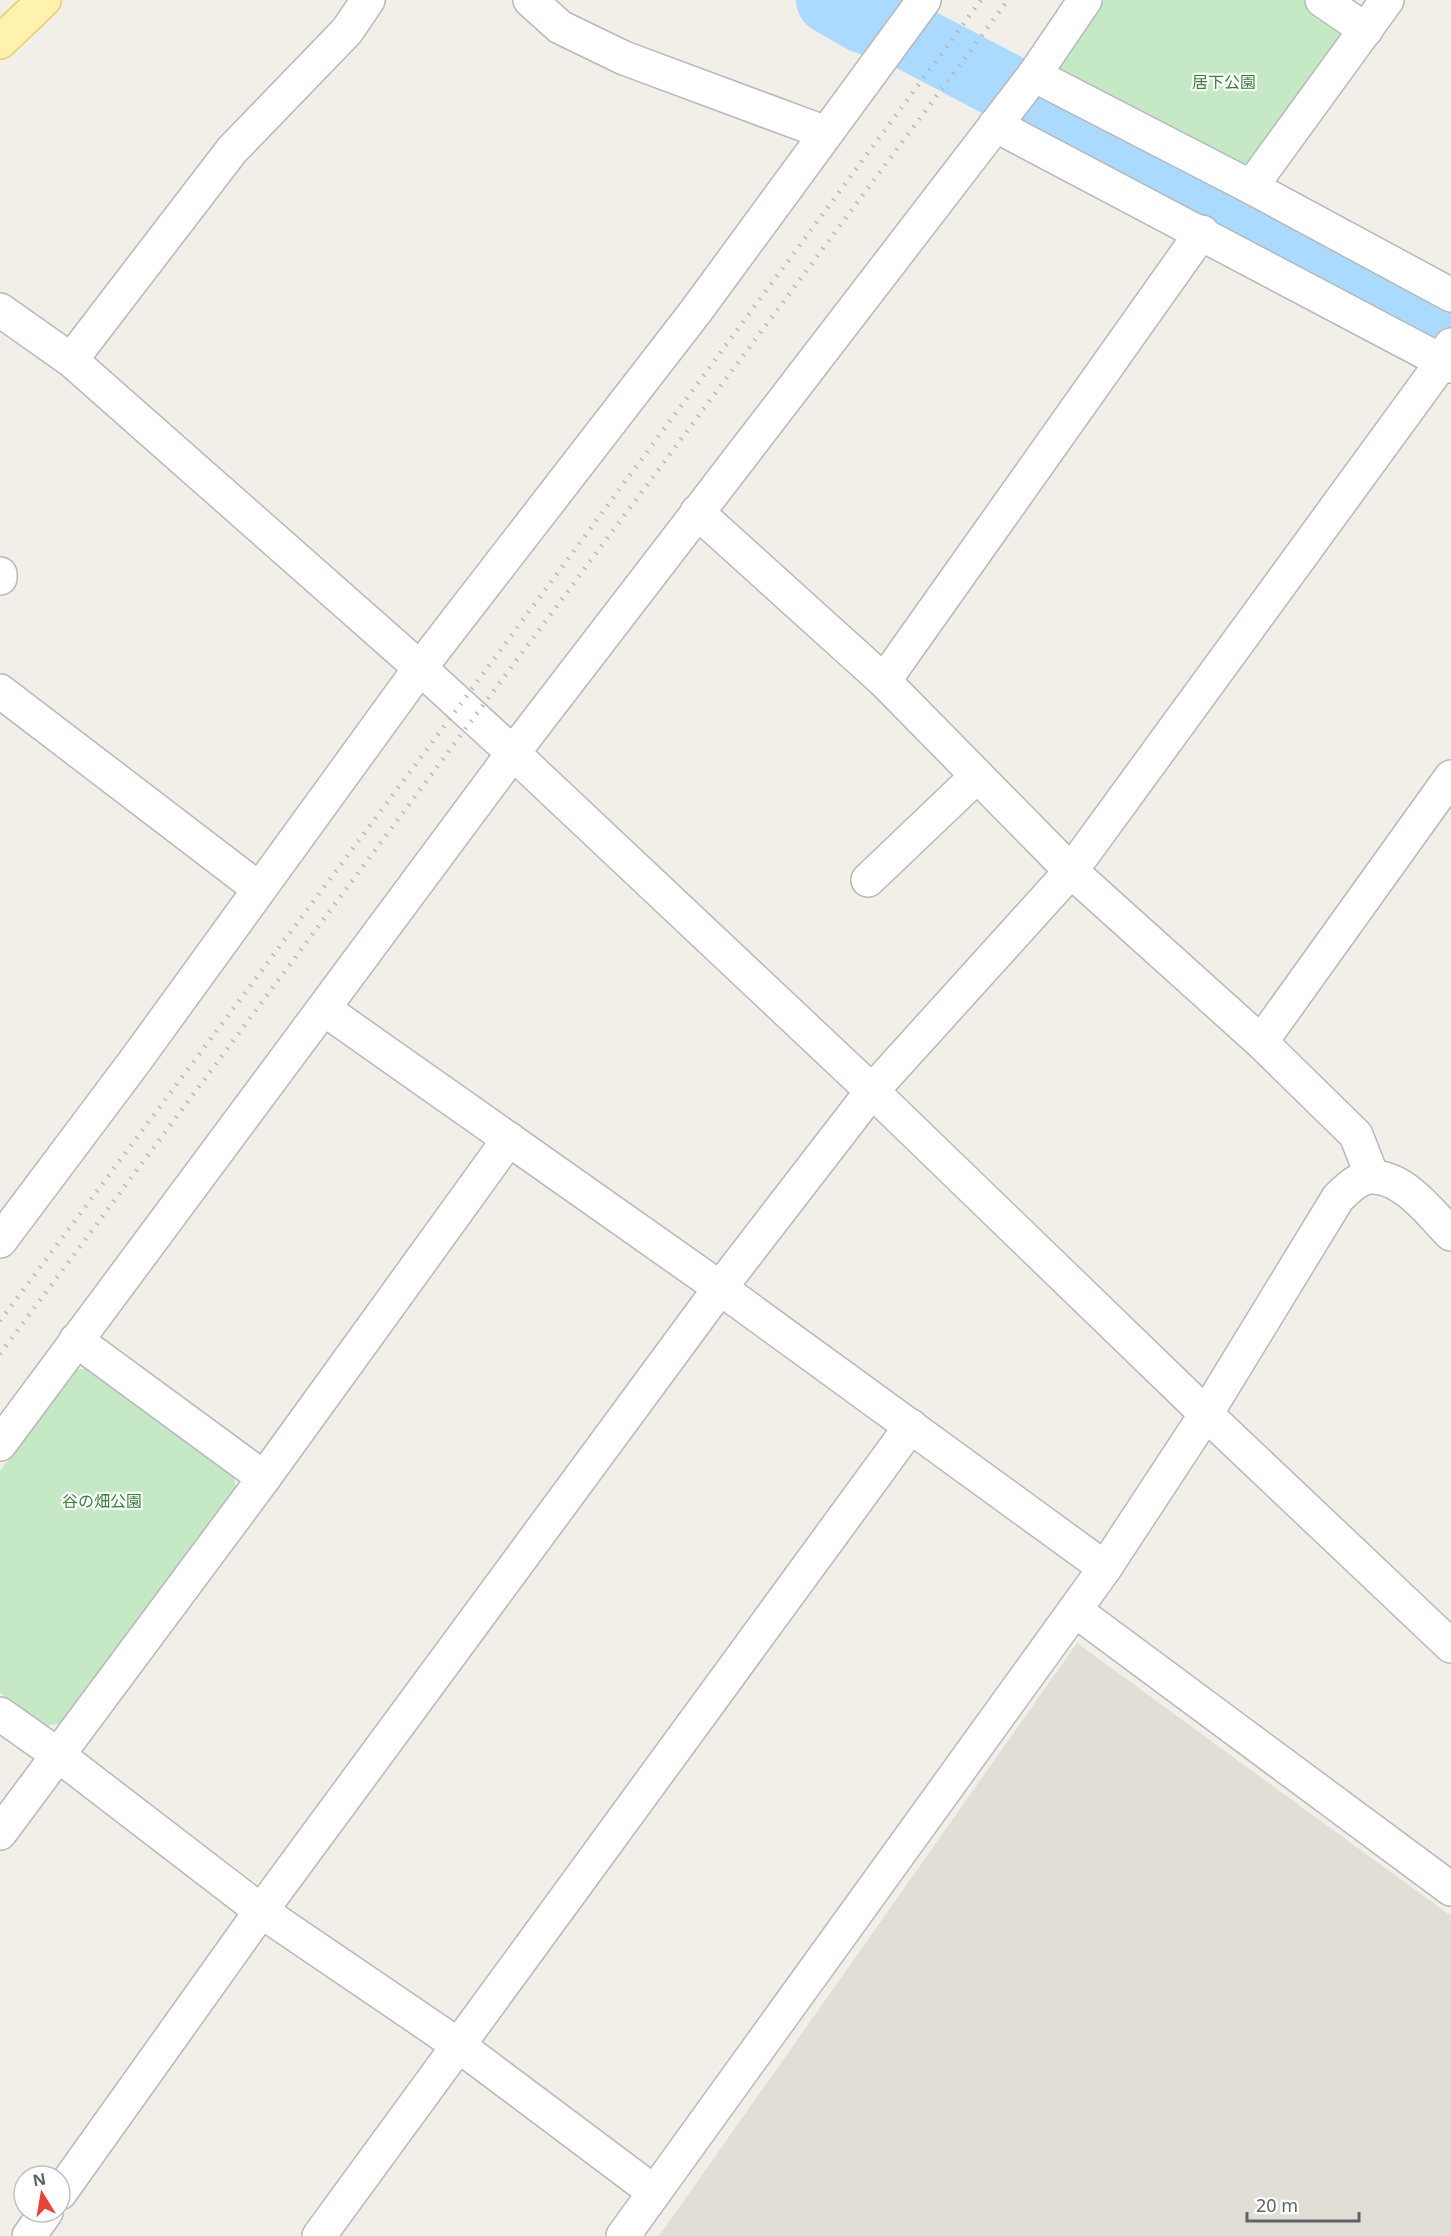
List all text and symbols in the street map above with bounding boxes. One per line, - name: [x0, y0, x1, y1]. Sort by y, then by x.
- park label: 居下公園: [1192, 71, 1256, 93]
- park label: 谷の畑公園: [62, 1490, 142, 1512]
- north arrow: [12, 2164, 72, 2224]
- text: N: [31, 2167, 48, 2191]
- scale bar: [1247, 2185, 1360, 2223]
- text: 20 m: [1256, 2193, 1298, 2217]

